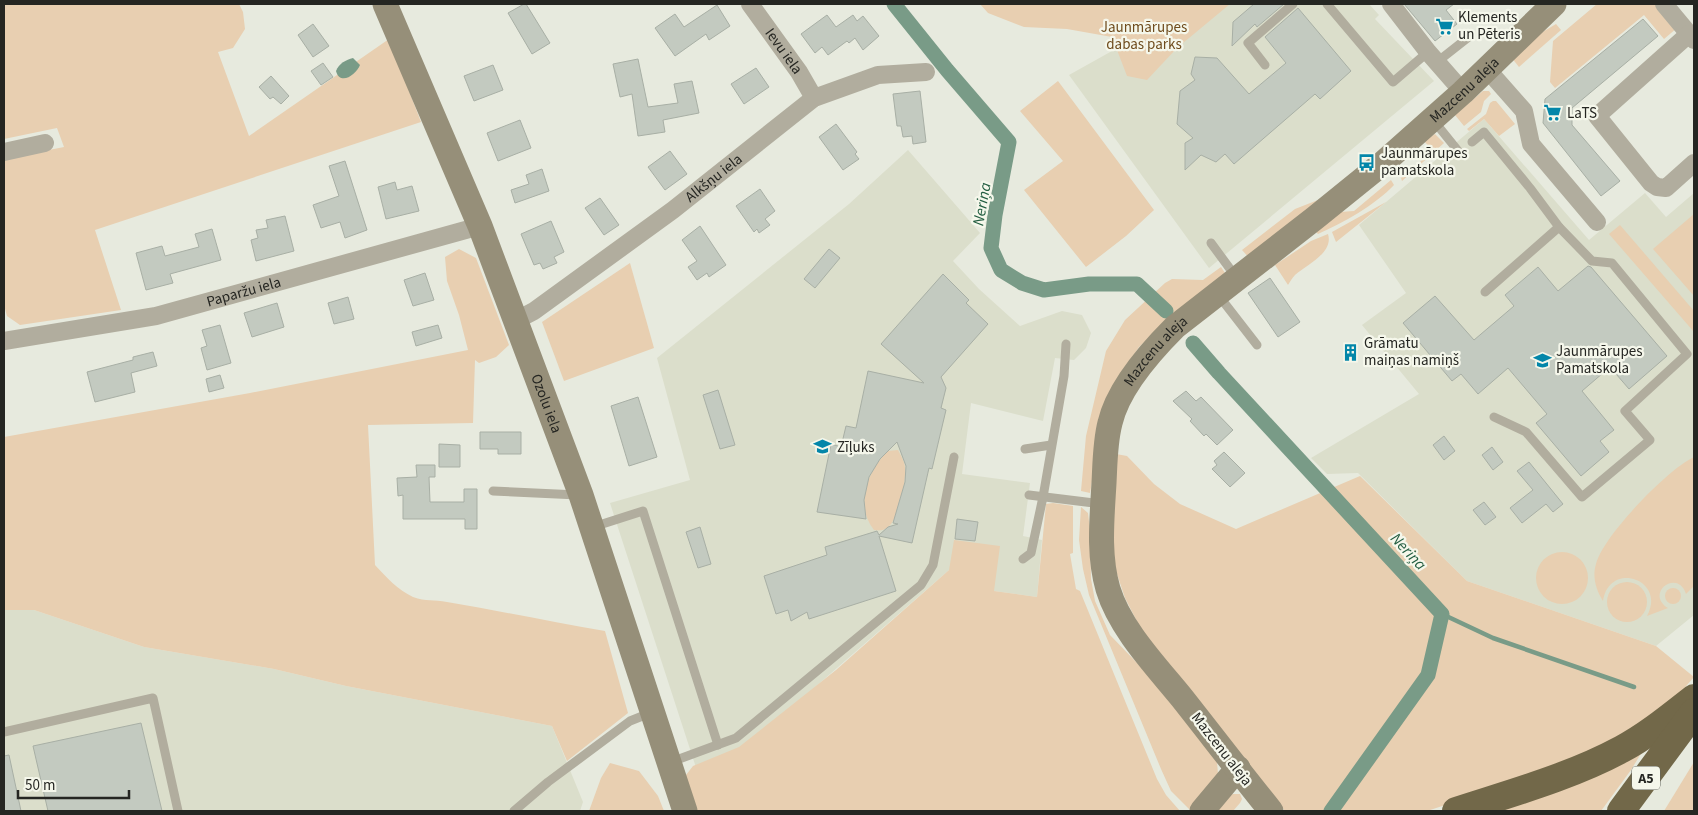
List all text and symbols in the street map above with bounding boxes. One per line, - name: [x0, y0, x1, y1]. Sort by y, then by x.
- place label: Klements un Pēteris: [1458, 7, 1520, 45]
- supermarket icon: Klements un Pēteris: [1434, 16, 1454, 36]
- park label: Jaunmārupes dabas parks: [1101, 17, 1187, 55]
- street label: Ievu iela: [760, 24, 807, 79]
- street label: Mazcenu aleja: [1425, 53, 1504, 128]
- supermarket icon: LaTS: [1543, 103, 1563, 123]
- place label: LaTS: [1567, 103, 1597, 124]
- place label: Jaunmārupes pamatskola: [1381, 143, 1468, 181]
- street label: Alkšņu iela: [681, 149, 747, 207]
- bus stop icon: Jaunmārupes pamatskola: [1357, 152, 1377, 172]
- water label: Neriņa: [967, 180, 997, 228]
- street label: Paparžu iela: [204, 272, 283, 312]
- street label: Mazcenu aleja: [1119, 311, 1192, 391]
- place label: Grāmatu maiņas namiņš: [1364, 333, 1459, 371]
- place label: Jaunmārupes Pamatskola: [1556, 341, 1643, 379]
- building icon: Grāmatu maiņas namiņš: [1340, 342, 1360, 362]
- school or university icon: Jaunmārupes Pamatskola: [1532, 350, 1552, 370]
- street label: Ozolu iela: [525, 371, 567, 436]
- school or university icon: Zīļuks: [813, 437, 833, 457]
- place label: Zīļuks: [837, 437, 874, 458]
- water label: Neriņa: [1385, 528, 1432, 576]
- street label: Mazcenu aleja: [1186, 708, 1257, 790]
- road number: A5: [1632, 766, 1660, 790]
- scale bar: [18, 768, 129, 800]
- text: 50 m: [25, 775, 55, 796]

